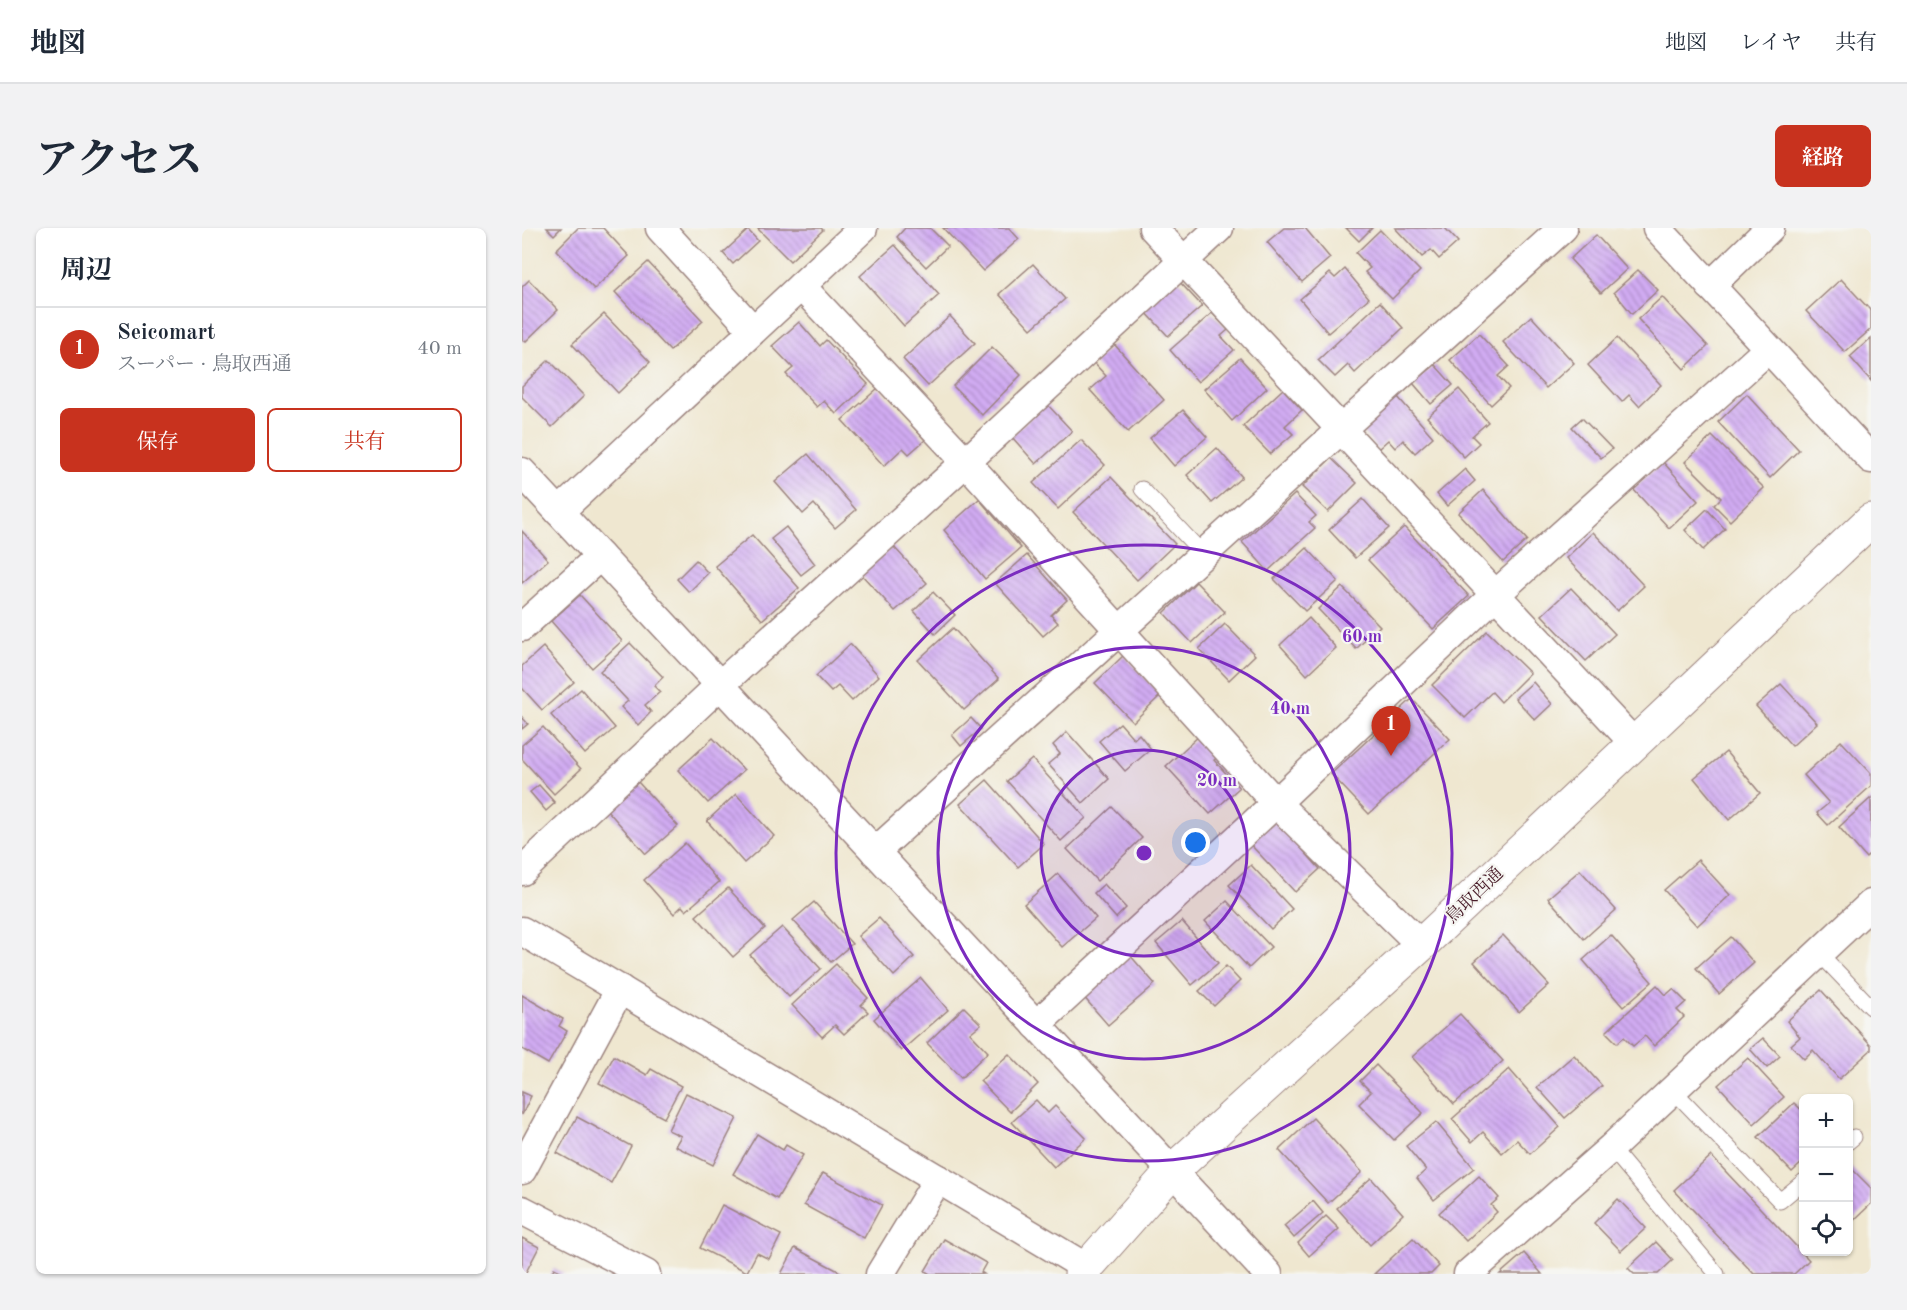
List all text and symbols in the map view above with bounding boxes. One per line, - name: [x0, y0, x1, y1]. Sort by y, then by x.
- text: 地図: [30, 31, 86, 59]
- text: 地図: [1665, 33, 1707, 54]
- text: レイヤ: [1740, 33, 1802, 54]
- text: 共有: [1835, 33, 1877, 54]
- button: 経路: [1775, 125, 1871, 187]
- text: アクセス: [36, 141, 203, 183]
- text: 周辺: [60, 258, 112, 284]
- text: Seicomart: [117, 322, 215, 344]
- text: 1: [74, 339, 85, 359]
- text: 40 m: [417, 339, 462, 359]
- text: スーパー · 鳥取西通: [117, 355, 292, 375]
- button: 保存: [60, 408, 255, 472]
- button: 共有: [267, 408, 462, 472]
- text: 60 m: [1342, 628, 1382, 646]
- text: 40 m: [1270, 700, 1310, 718]
- pin: 1: [1372, 706, 1410, 756]
- text: 20 m: [1197, 772, 1237, 790]
- your location: [1181, 828, 1210, 857]
- centre of rings: [1134, 843, 1154, 863]
- street label: 鳥取西通: [1441, 863, 1507, 927]
- map controls: [1799, 1094, 1853, 1256]
- button: +: [1799, 1094, 1853, 1148]
- button: −: [1799, 1148, 1853, 1202]
- button: locate: [1799, 1202, 1853, 1256]

